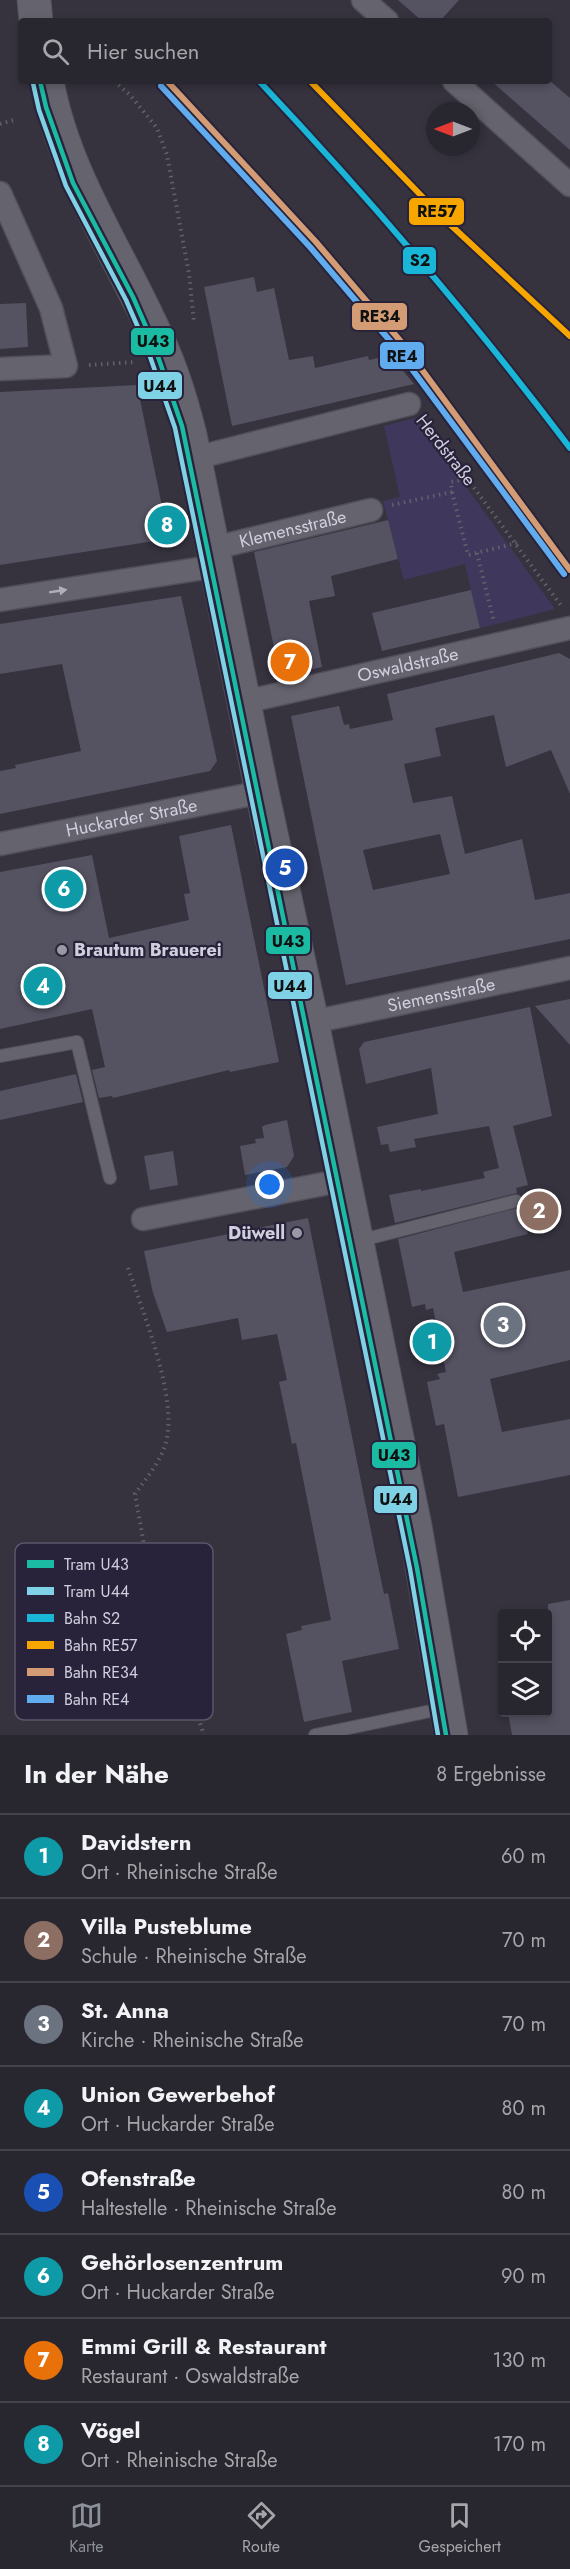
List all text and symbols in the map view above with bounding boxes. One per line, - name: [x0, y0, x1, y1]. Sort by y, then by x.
- search box: [18, 18, 552, 84]
- icon: search: [39, 35, 72, 68]
- text: Hier suchen: [87, 35, 199, 67]
- north arrow: [426, 102, 480, 156]
- line badge: RE57: [408, 197, 465, 226]
- text: RE57: [417, 200, 457, 223]
- line badge: S2: [402, 246, 437, 275]
- text: S2: [410, 249, 430, 272]
- line badge: RE34: [351, 302, 408, 331]
- text: RE34: [359, 305, 401, 328]
- line badge: U43: [130, 327, 175, 356]
- text: U43: [137, 330, 169, 353]
- line badge: RE4: [379, 341, 425, 370]
- text: RE4: [386, 345, 418, 368]
- line badge: U44: [137, 371, 183, 400]
- text: U44: [143, 375, 177, 398]
- street label: Herdstraße: [410, 409, 482, 491]
- pin: 8: [148, 502, 186, 548]
- street label: Klemensstraße: [236, 503, 349, 554]
- one-way arrow: [48, 587, 67, 596]
- pin: 7: [270, 640, 310, 684]
- street label: Oswaldstraße: [355, 641, 461, 689]
- street label: Huckarder Straße: [63, 792, 199, 844]
- pin: 5: [266, 846, 304, 890]
- pin: 6: [44, 866, 84, 912]
- line badge: U43: [265, 926, 311, 955]
- text: U43: [272, 930, 304, 953]
- place label: Brautum Brauerei: [74, 937, 222, 963]
- marker: Brautum Brauerei: [55, 943, 69, 957]
- pin: 4: [24, 964, 63, 1008]
- line badge: U44: [267, 971, 313, 1000]
- street label: Siemensstraße: [385, 971, 498, 1019]
- text: U44: [273, 975, 307, 998]
- your location: [255, 1170, 284, 1199]
- pin: 2: [520, 1188, 558, 1234]
- place label: Düwell: [228, 1220, 285, 1246]
- marker: Düwell: [290, 1226, 304, 1240]
- pin: 3: [484, 1302, 522, 1348]
- pin: 1: [412, 1320, 452, 1364]
- line badge: U43: [371, 1441, 417, 1469]
- text: U43: [378, 1444, 410, 1467]
- line badge: U44: [373, 1485, 418, 1514]
- text: U44: [379, 1488, 413, 1511]
- legend: [15, 1543, 213, 1720]
- text: Tram U43: [64, 1553, 129, 1576]
- text: Tram U44: [64, 1580, 129, 1603]
- text: Bahn S2: [64, 1607, 120, 1630]
- map controls: [498, 1609, 552, 1717]
- button: locate: [498, 1609, 552, 1663]
- text: Bahn RE57: [64, 1634, 138, 1657]
- text: Bahn RE34: [64, 1661, 138, 1684]
- button: layers: [498, 1663, 552, 1717]
- text: Bahn RE4: [64, 1688, 129, 1711]
- text: In der Nähe: [24, 1755, 169, 1793]
- text: 8 Ergebnisse: [436, 1760, 546, 1789]
- text: Davidstern: [81, 1826, 191, 1858]
- text: 1: [38, 1842, 49, 1871]
- text: 60 m: [501, 1842, 546, 1871]
- text: Ort · Rheinische Straße: [81, 1858, 278, 1887]
- text: Villa Pusteblume: [81, 1910, 252, 1942]
- text: 2: [37, 1926, 50, 1955]
- text: 70 m: [502, 1926, 546, 1955]
- text: Schule · Rheinische Straße: [81, 1942, 307, 1971]
- text: St. Anna: [81, 1994, 169, 2026]
- text: 3: [37, 2010, 50, 2039]
- text: 70 m: [502, 2010, 546, 2039]
- text: Kirche · Rheinische Straße: [81, 2026, 304, 2055]
- text: Union Gewerbehof: [81, 2078, 275, 2110]
- text: 4: [37, 2094, 50, 2123]
- text: 80 m: [501, 2094, 546, 2123]
- text: Ort · Huckarder Straße: [81, 2110, 275, 2139]
- text: Ofenstraße: [81, 2162, 196, 2194]
- text: 5: [37, 2178, 50, 2207]
- text: 80 m: [501, 2178, 546, 2207]
- text: Haltestelle · Rheinische Straße: [81, 2194, 336, 2223]
- text: Gehörlosenzentrum: [81, 2246, 283, 2278]
- text: 6: [37, 2262, 50, 2291]
- text: 90 m: [501, 2262, 546, 2291]
- text: Ort · Huckarder Straße: [81, 2278, 275, 2307]
- text: Emmi Grill & Restaurant: [81, 2330, 327, 2362]
- text: 7: [37, 2346, 50, 2375]
- text: 130 m: [492, 2346, 546, 2375]
- text: Restaurant · Oswaldstraße: [81, 2362, 299, 2391]
- text: Vögel: [81, 2414, 140, 2446]
- text: 8: [37, 2430, 50, 2459]
- text: 170 m: [493, 2430, 546, 2459]
- text: Ort · Rheinische Straße: [81, 2446, 278, 2475]
- tab: Karte: [69, 2499, 104, 2558]
- tab: Route: [242, 2499, 280, 2558]
- tab: Gespeichert: [419, 2499, 501, 2558]

